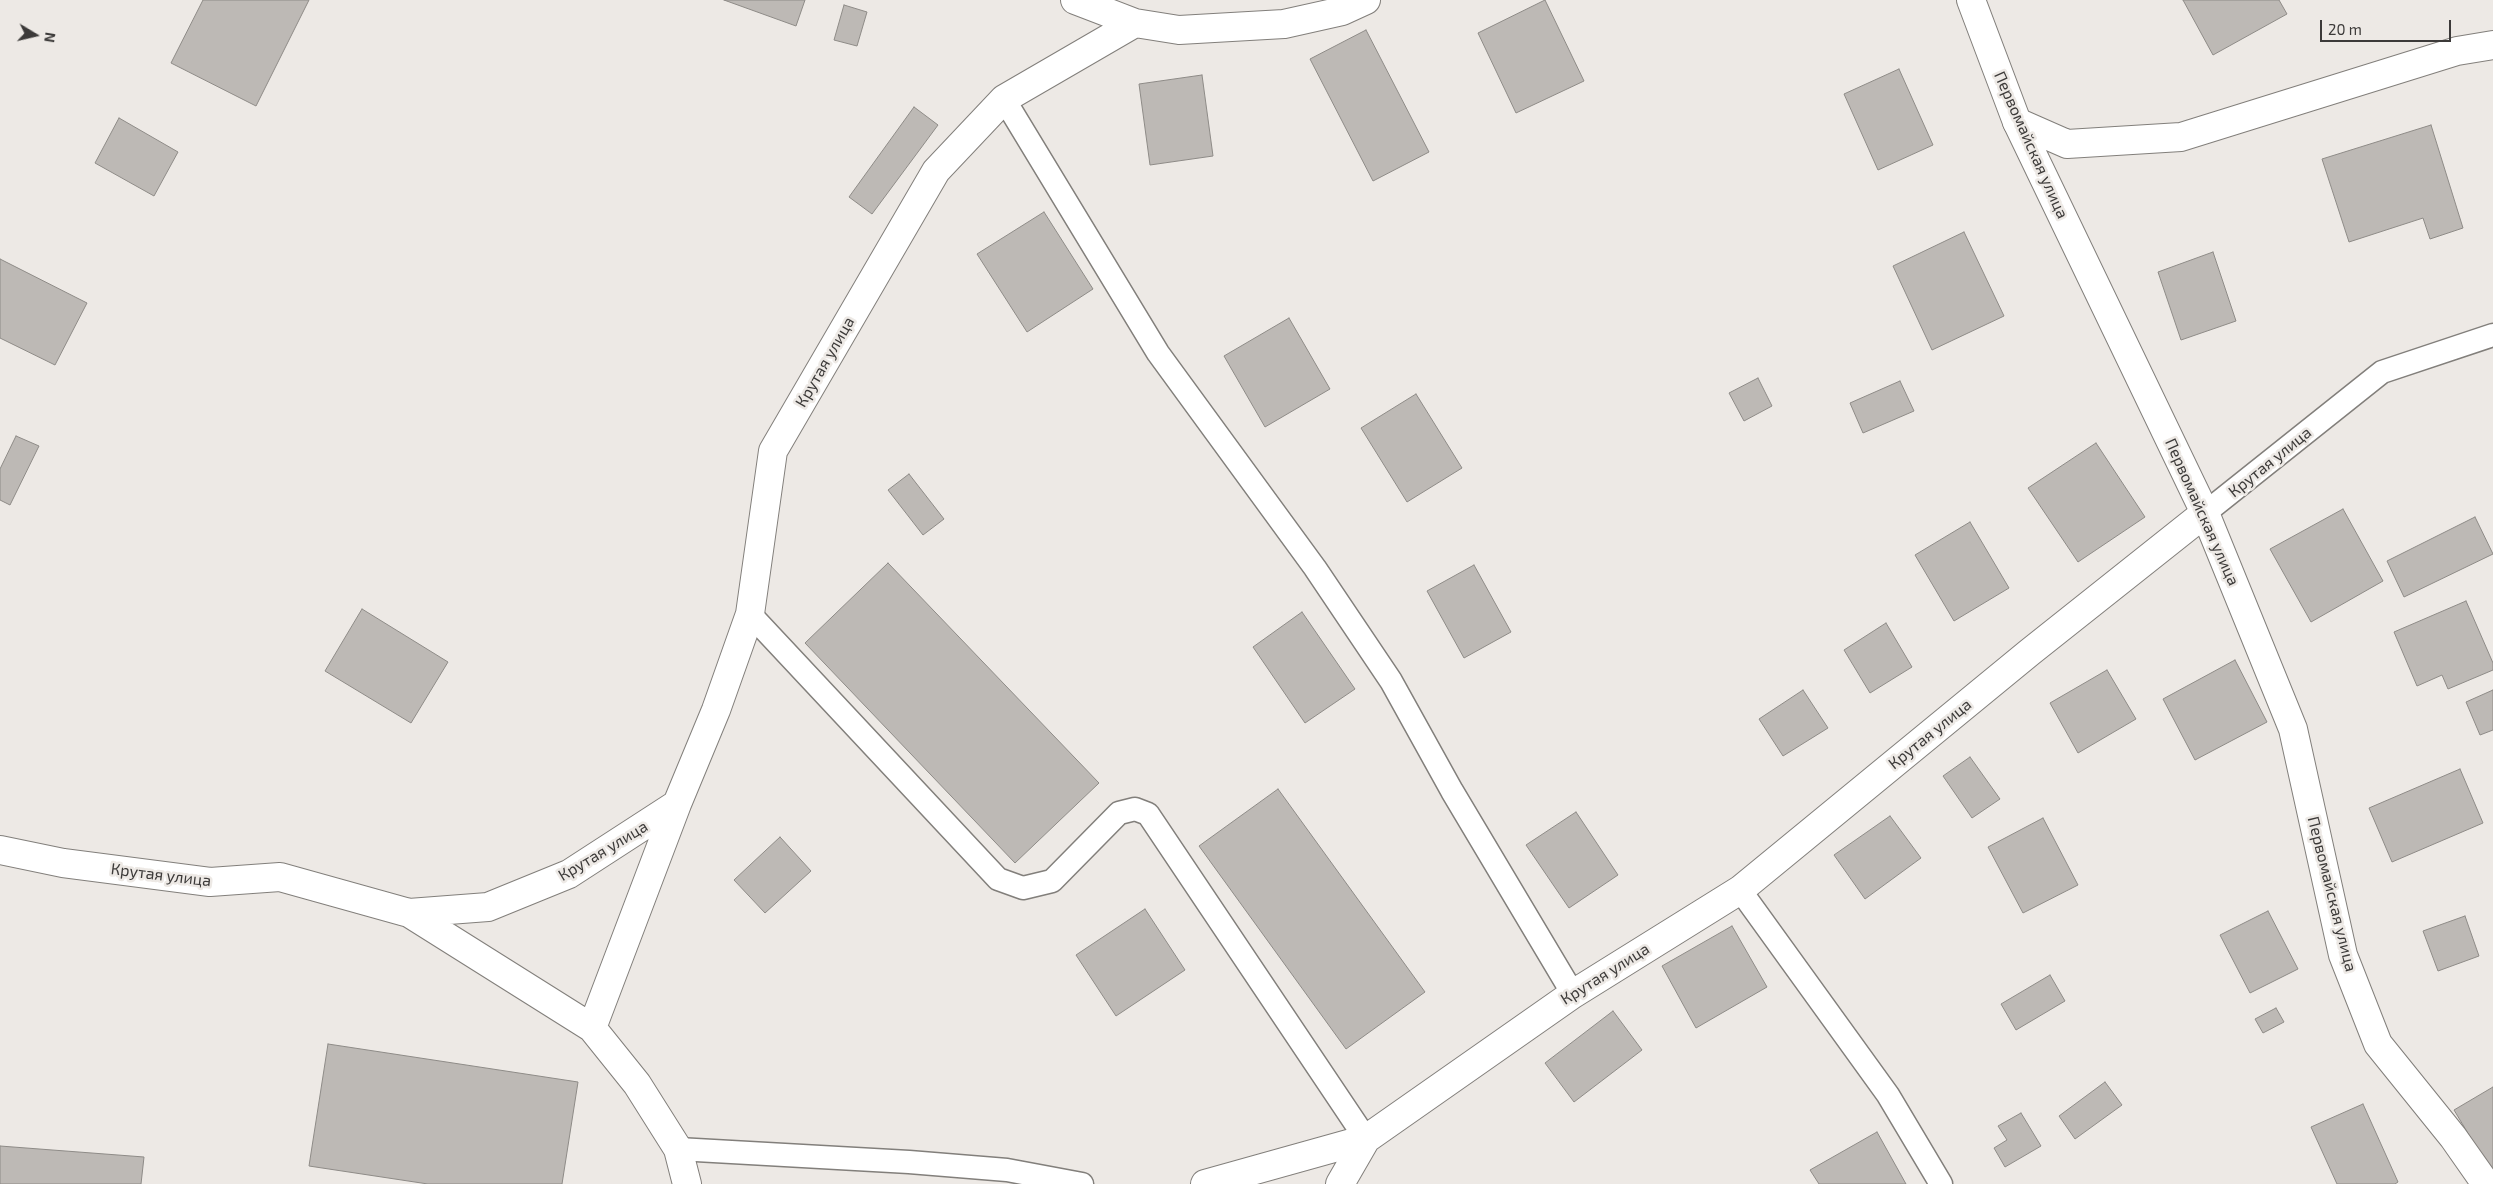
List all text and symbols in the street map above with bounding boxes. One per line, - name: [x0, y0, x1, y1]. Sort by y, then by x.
- north arrow: [10, 10, 60, 60]
- scale bar: [2323, 10, 2454, 42]
- text: 20 m: [2328, 20, 2362, 38]
- text: N: [41, 31, 59, 44]
- street label: Первомайская улица: [1990, 68, 2072, 222]
- street label: Крутая улица: [791, 313, 859, 411]
- street label: Крутая улица: [2225, 423, 2315, 501]
- street label: Первомайская улица: [2161, 435, 2243, 589]
- street label: Крутая улица: [1885, 695, 1975, 773]
- street label: Первомайская улица: [2303, 815, 2361, 973]
- street label: Крутая улица: [555, 817, 651, 885]
- street label: Крутая улица: [110, 859, 212, 891]
- street label: Крутая улица: [1557, 939, 1653, 1009]

